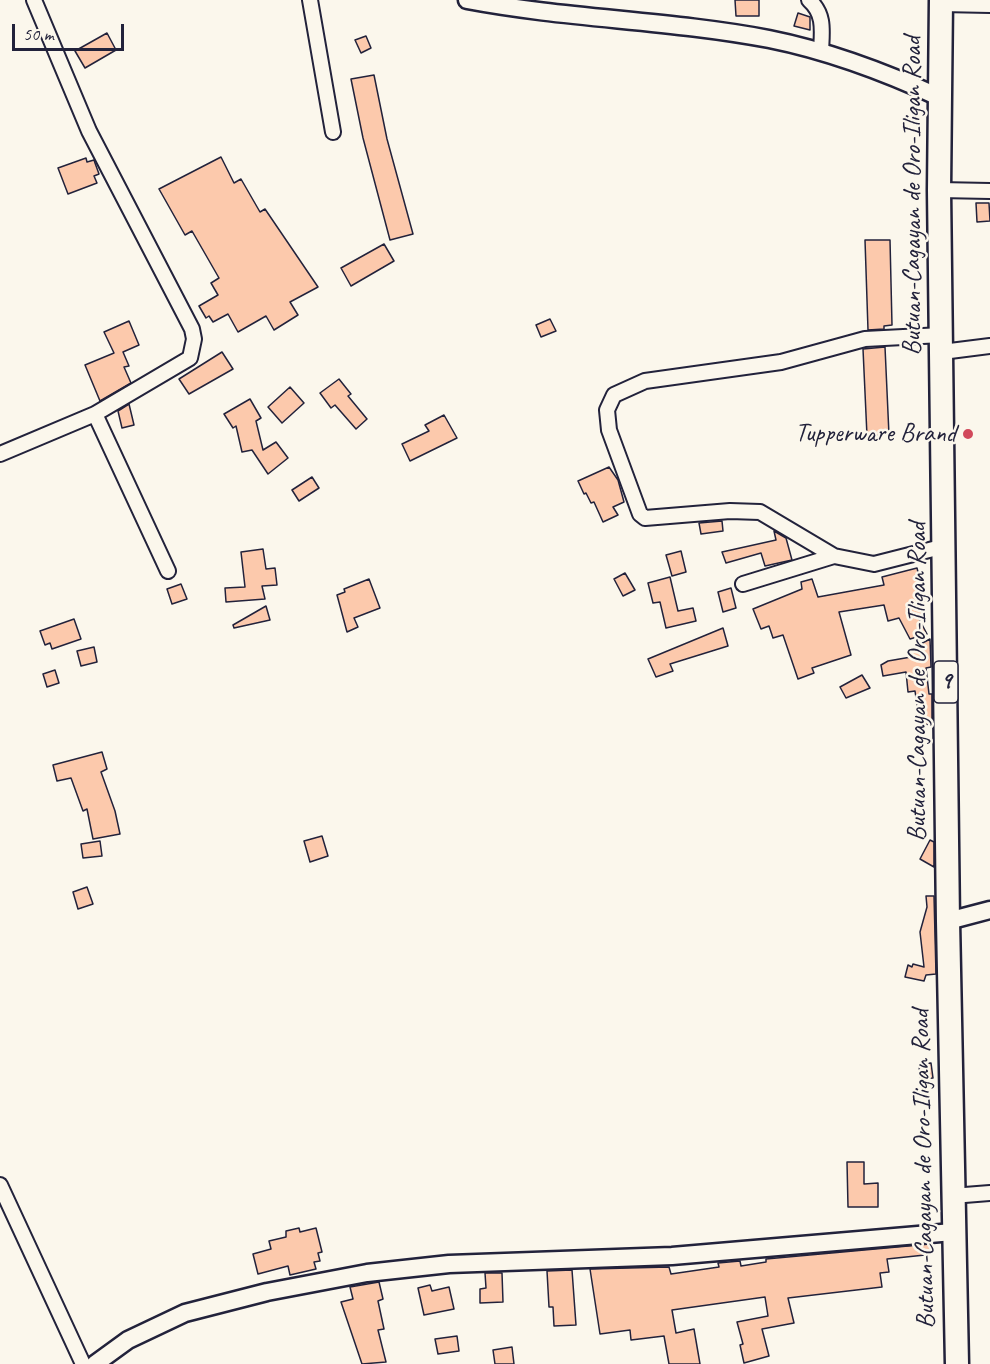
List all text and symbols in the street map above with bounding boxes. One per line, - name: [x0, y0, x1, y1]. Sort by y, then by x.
- scale bar: [15, 12, 128, 50]
- text: 50 m: [23, 23, 54, 45]
- street label: Butuan-Cagayan de Oro-Iligan Road: [897, 36, 929, 356]
- place label: Tupperware Brand: [795, 418, 956, 450]
- marker: Tupperware Brand: [961, 427, 975, 441]
- street label: Butuan-Cagayan de Oro-Iligan Road: [902, 522, 934, 842]
- road number: 9: [934, 661, 958, 703]
- street label: Butuan-Cagayan de Oro-Iligan Road: [906, 1009, 942, 1329]

